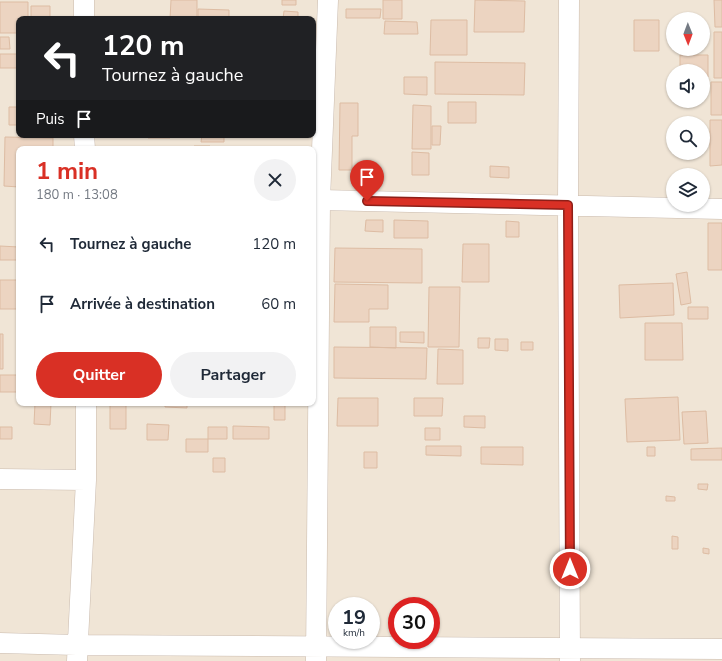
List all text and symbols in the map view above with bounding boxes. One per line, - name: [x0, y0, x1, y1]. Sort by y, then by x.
- north arrow: [666, 12, 710, 56]
- map controls: [666, 12, 710, 212]
- text: 120 m: [102, 27, 185, 65]
- icon: left: [36, 32, 88, 84]
- text: Tournez à gauche: [102, 63, 243, 87]
- button: sound: [666, 64, 710, 108]
- icon: arrive: [73, 108, 95, 130]
- text: Puis: [36, 109, 65, 129]
- button: search: [666, 116, 710, 160]
- text: 1 min: [36, 155, 98, 187]
- button: close: [254, 159, 296, 201]
- pin: [350, 160, 384, 201]
- icon: arrive: [356, 166, 378, 188]
- button: layers: [666, 168, 710, 212]
- text: 180 m · 13:08: [36, 186, 118, 204]
- icon: left: [36, 233, 58, 255]
- text: Tournez à gauche: [70, 234, 192, 254]
- text: 120 m: [252, 234, 296, 254]
- icon: arrive: [36, 293, 58, 315]
- text: Arrivée à destination: [70, 294, 215, 314]
- text: 60 m: [261, 294, 296, 314]
- button: Quitter: [36, 352, 162, 398]
- button: Partager: [170, 352, 296, 398]
- position arrow: [549, 548, 591, 590]
- speed limit sign: 30: [388, 597, 440, 649]
- text: 19: [342, 604, 366, 631]
- text: km/h: [343, 626, 365, 640]

